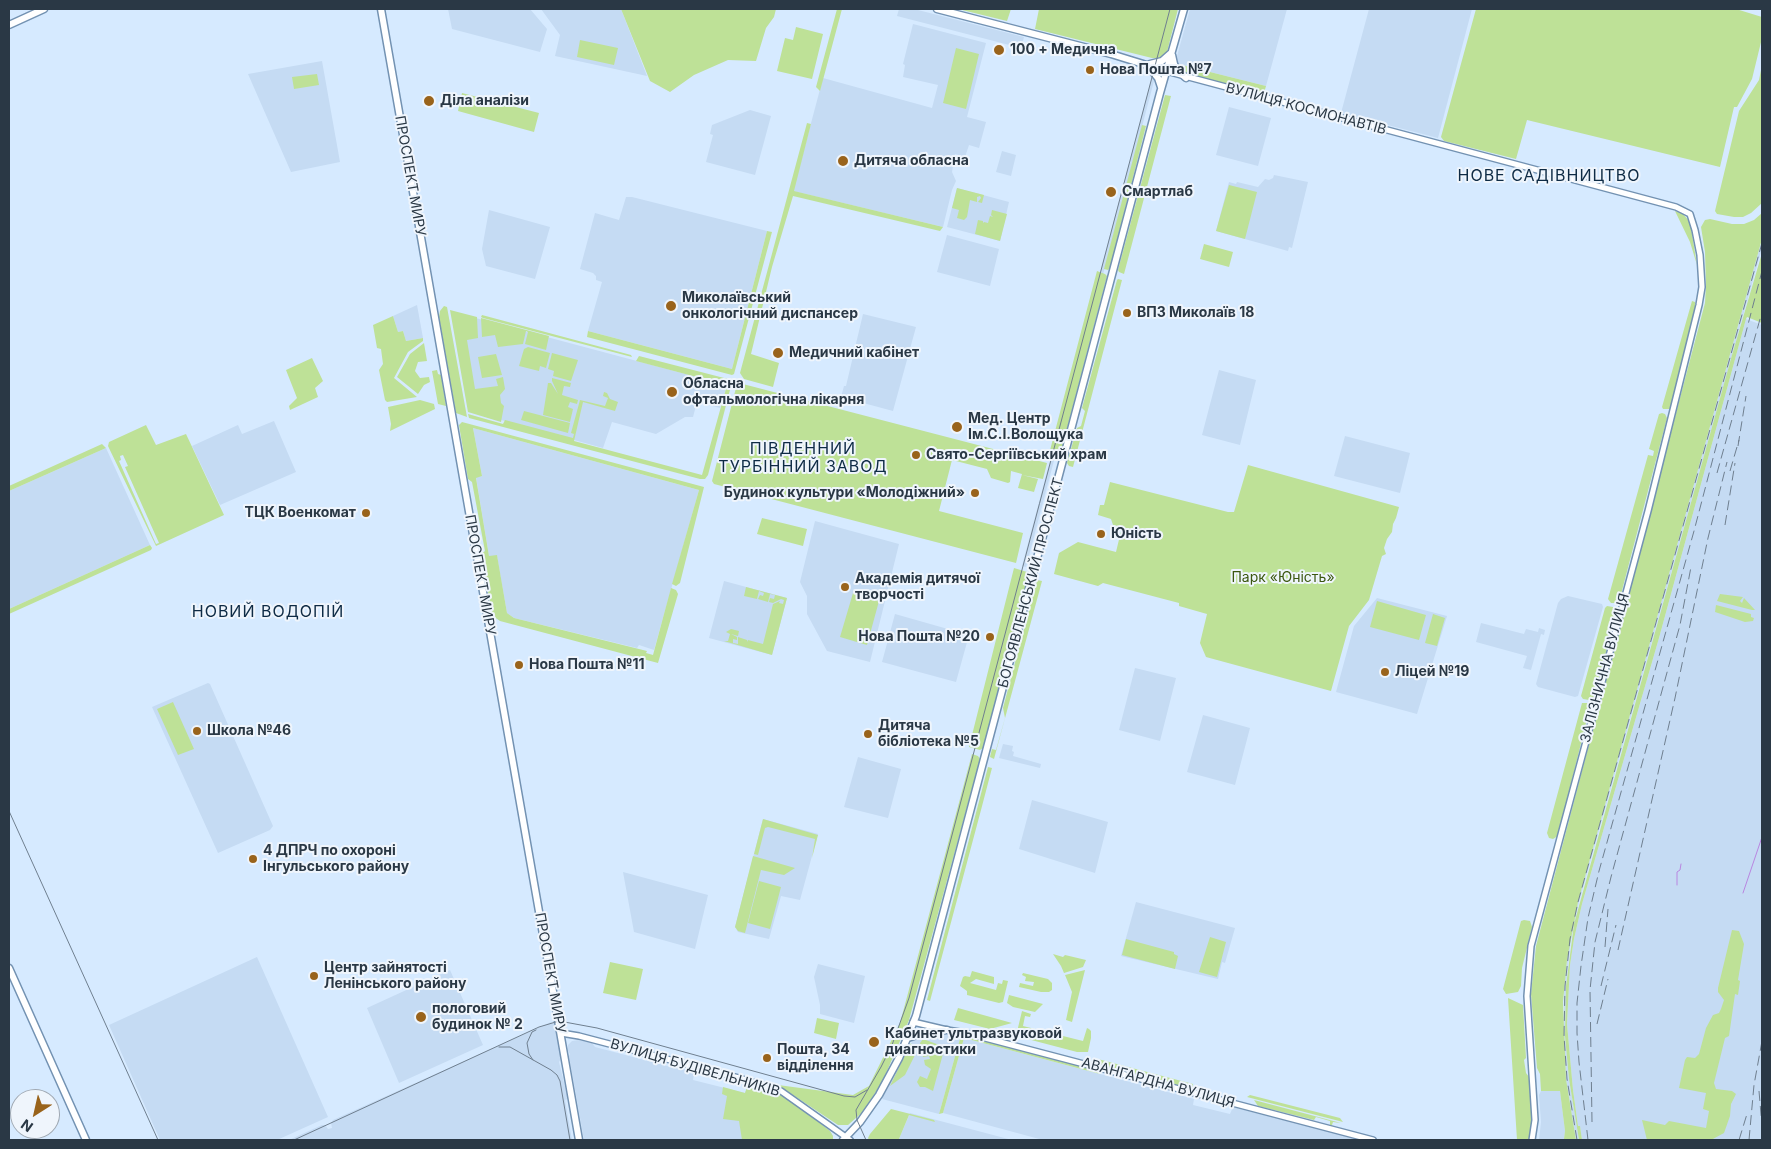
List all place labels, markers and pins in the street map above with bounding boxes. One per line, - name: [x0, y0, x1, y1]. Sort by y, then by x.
- place label: 100 + Медична: [1010, 42, 1116, 58]
- marker: 100 + Медична: [992, 43, 1006, 57]
- place label: Нова Пошта №7: [1100, 62, 1212, 78]
- marker: Нова Пошта №7: [1084, 64, 1096, 76]
- place label: Діла аналізи: [440, 93, 529, 109]
- marker: Діла аналізи: [422, 94, 436, 108]
- place label: Дитяча обласна: [854, 153, 969, 169]
- marker: Дитяча обласна: [836, 154, 850, 168]
- place label: Смартлаб: [1122, 184, 1193, 200]
- marker: Смартлаб: [1104, 185, 1118, 199]
- place label: Миколаївський онкологічний диспансер: [682, 290, 858, 322]
- marker: Миколаївський онкологічний диспансер: [664, 299, 678, 313]
- place label: ВПЗ Миколаїв 18: [1137, 305, 1254, 321]
- marker: ВПЗ Миколаїв 18: [1121, 307, 1133, 319]
- place label: Медичний кабінет: [789, 345, 919, 361]
- marker: Медичний кабінет: [771, 346, 785, 360]
- place label: Обласна офтальмологічна лікарня: [683, 376, 864, 408]
- marker: Обласна офтальмологічна лікарня: [665, 385, 679, 399]
- place label: Мед. Центр Ім.С.І.Волощука: [968, 411, 1083, 444]
- marker: Мед. Центр Ім.С.І.Волощука: [950, 420, 964, 434]
- place label: Свято-Сергіївський храм: [926, 447, 1107, 463]
- marker: Свято-Сергіївський храм: [910, 449, 922, 461]
- place label: Будинок культури «Молодіжний»: [724, 485, 965, 501]
- marker: Будинок культури «Молодіжний»: [969, 487, 981, 499]
- place label: ТЦК Военкомат: [245, 505, 356, 521]
- marker: ТЦК Военкомат: [360, 507, 372, 519]
- place label: Юність: [1111, 526, 1162, 542]
- marker: Юність: [1095, 528, 1107, 540]
- place label: Академія дитячої творчості: [855, 571, 980, 604]
- marker: Академія дитячої творчості: [839, 581, 851, 593]
- place label: Нова Пошта №20: [858, 629, 980, 645]
- marker: Нова Пошта №20: [984, 631, 996, 643]
- place label: Нова Пошта №11: [529, 657, 645, 673]
- marker: Нова Пошта №11: [513, 659, 525, 671]
- place label: Ліцей №19: [1395, 664, 1469, 680]
- marker: Ліцей №19: [1379, 666, 1391, 678]
- place label: Дитяча бібліотека №5: [878, 718, 979, 750]
- place label: Школа №46: [207, 723, 291, 739]
- marker: Школа №46: [191, 725, 203, 737]
- marker: Дитяча бібліотека №5: [862, 728, 874, 740]
- place label: 4 ДПРЧ по охороні Інгульського району: [263, 843, 409, 876]
- marker: 4 ДПРЧ по охороні Інгульського району: [247, 853, 259, 865]
- place label: Центр зайнятості Ленінського району: [324, 960, 466, 992]
- marker: Центр зайнятості Ленінського району: [308, 970, 320, 982]
- place label: пологовий будинок № 2: [432, 1001, 523, 1034]
- marker: пологовий будинок № 2: [414, 1010, 428, 1024]
- place label: Кабинет ультразвуковой диагностики: [885, 1026, 1062, 1058]
- marker: Кабинет ультразвуковой диагностики: [867, 1035, 881, 1049]
- place label: Пошта, 34 відділення: [777, 1042, 854, 1074]
- marker: Пошта, 34 відділення: [761, 1052, 773, 1064]

